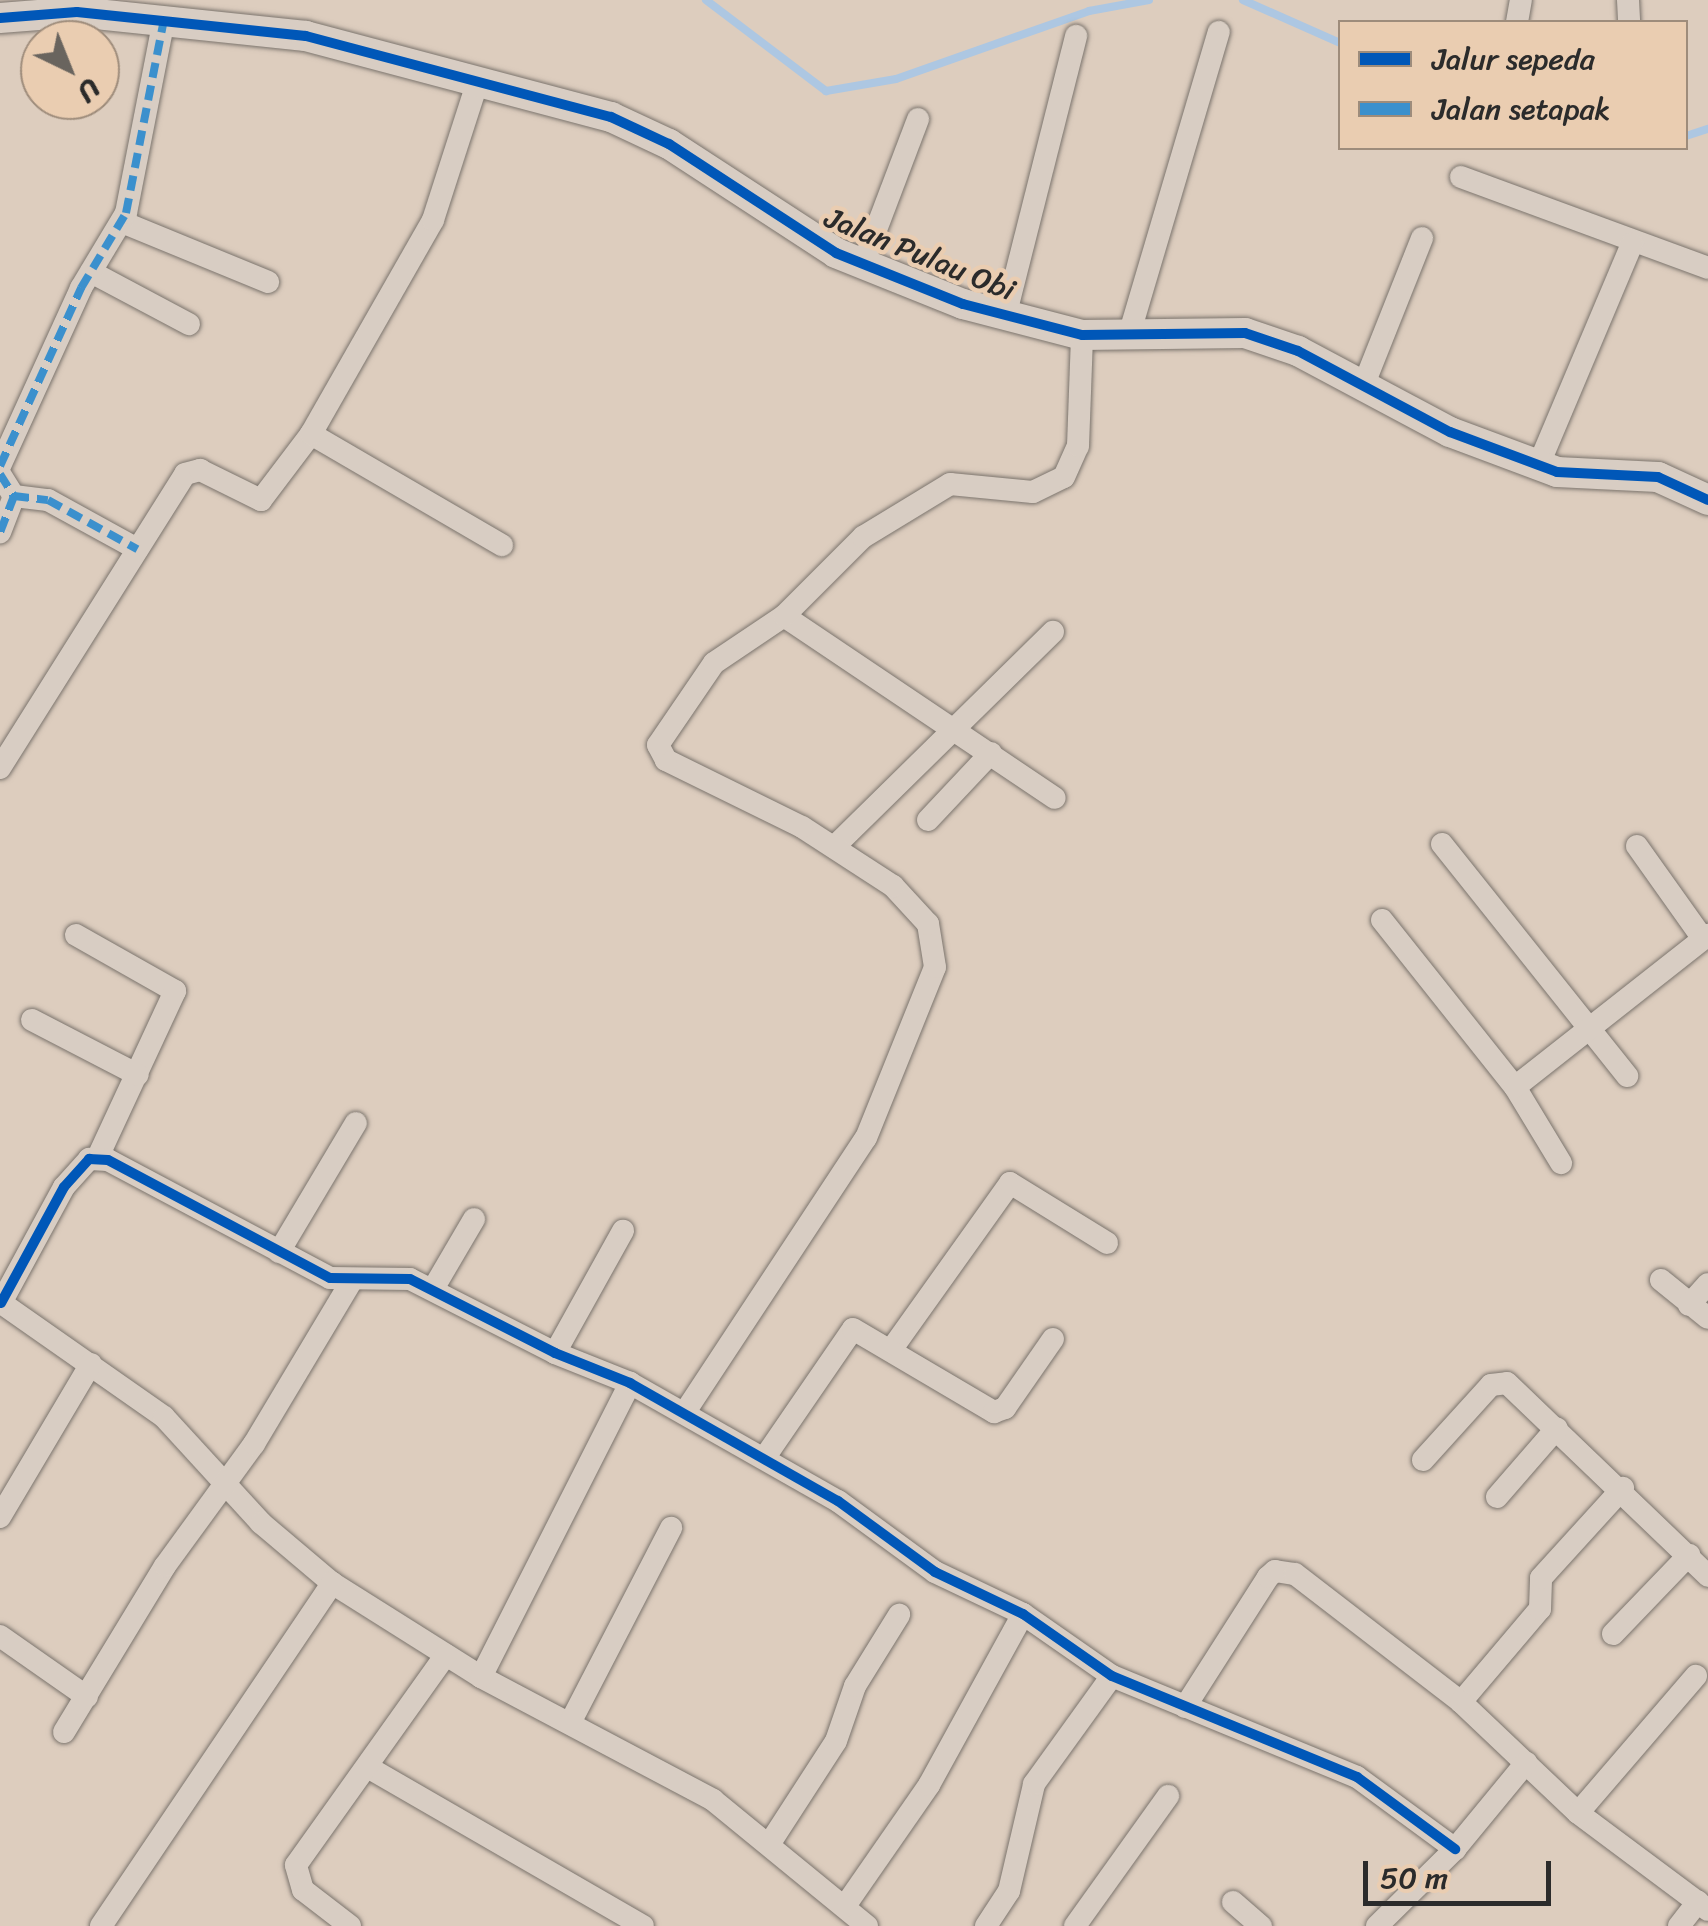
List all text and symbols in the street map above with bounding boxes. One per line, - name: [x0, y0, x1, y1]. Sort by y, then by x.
- north arrow: [20, 20, 120, 120]
- legend: [1338, 20, 1688, 150]
- text: Jalur sepeda: [1432, 32, 1595, 86]
- text: U: [66, 67, 113, 115]
- text: Jalan setapak: [1432, 82, 1610, 136]
- street label: Jalan Pulau Obi: [819, 199, 1021, 309]
- scale bar: [1368, 1841, 1556, 1903]
- text: 50 m: [1380, 1851, 1448, 1905]

